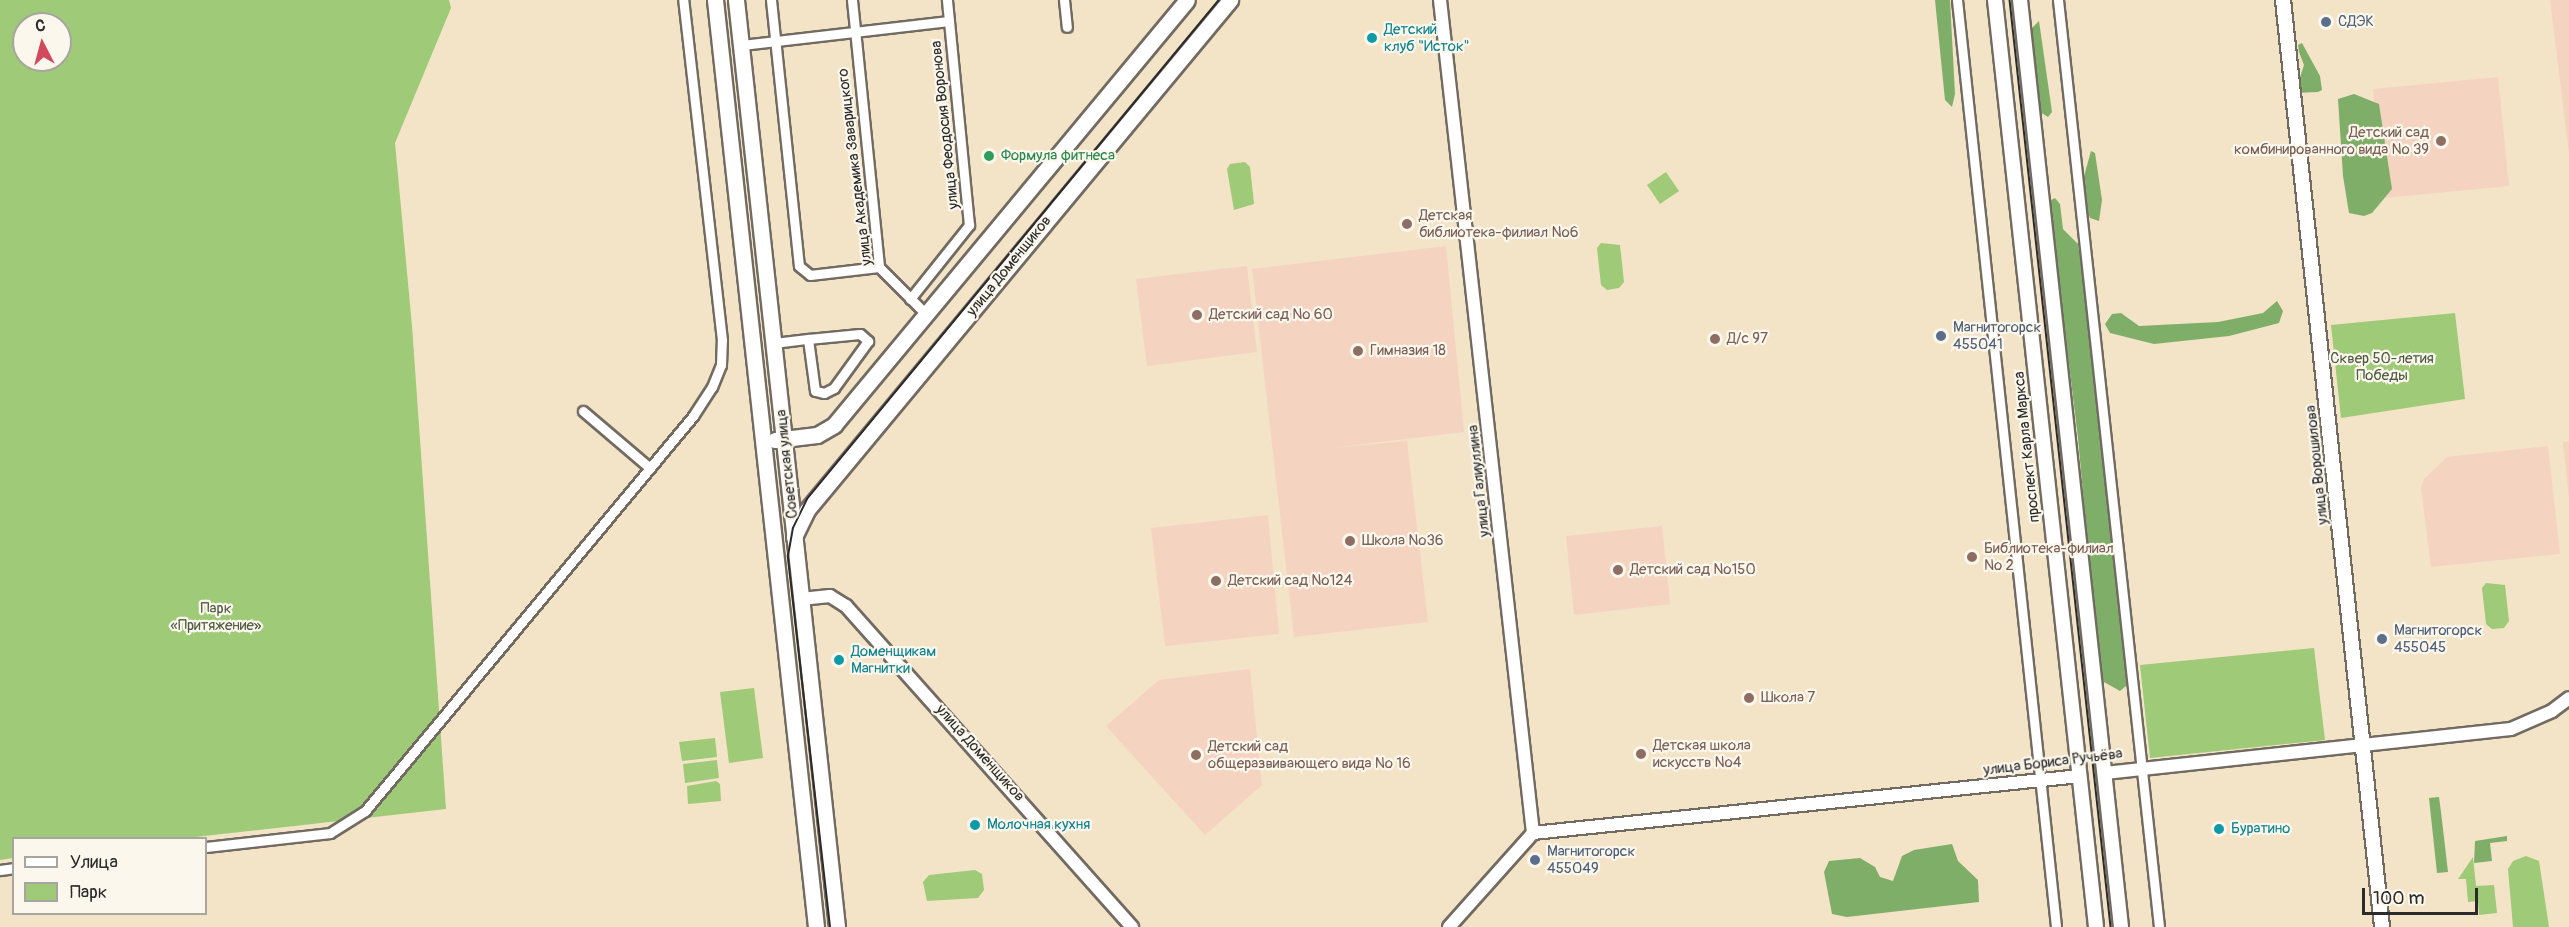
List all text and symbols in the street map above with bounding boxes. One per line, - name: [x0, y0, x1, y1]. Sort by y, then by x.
- north arrow: [12, 12, 72, 72]
- place label: СДЭК: [2338, 13, 2374, 31]
- marker: СДЭК: [2319, 15, 2333, 29]
- text: С: [34, 16, 46, 37]
- place label: Детский клуб "Исток": [1384, 20, 1470, 55]
- marker: Детский клуб "Исток": [1365, 31, 1379, 45]
- street label: улица Феодосия Воронова: [927, 40, 963, 210]
- street label: улица Академика Заварицкого: [834, 67, 876, 267]
- place label: Детский сад комбинированного вида № 39: [2234, 123, 2429, 158]
- marker: Детский сад комбинированного вида № 39: [2434, 134, 2448, 148]
- place label: Формула фитнеса: [1001, 147, 1115, 165]
- marker: Формула фитнеса: [982, 149, 996, 163]
- place label: Детская библиотека-филиал №6: [1419, 206, 1578, 241]
- street label: улица Доменщиков: [963, 212, 1055, 320]
- marker: Детская библиотека-филиал №6: [1400, 217, 1414, 231]
- place label: Детский сад № 60: [1209, 306, 1333, 324]
- marker: Детский сад № 60: [1190, 308, 1204, 322]
- place label: Магнитогорск 455041: [1953, 318, 2041, 353]
- marker: Магнитогорск 455041: [1934, 329, 1948, 343]
- place label: Д/с 97: [1727, 330, 1768, 348]
- marker: Д/с 97: [1708, 332, 1722, 346]
- place label: Гимназия 18: [1370, 342, 1446, 360]
- marker: Гимназия 18: [1351, 344, 1365, 358]
- park label: Сквер 50-летия Победы: [2330, 349, 2434, 384]
- street label: проспект Карла Маркса: [2010, 371, 2044, 523]
- street label: улица Ворошилова: [2302, 404, 2332, 526]
- street label: Советская улица: [772, 409, 802, 519]
- street label: улица Галиуллина: [1464, 424, 1494, 538]
- place label: Школа №36: [1362, 532, 1443, 550]
- marker: Школа №36: [1343, 534, 1357, 548]
- place label: Библиотека-филиал № 2: [1984, 539, 2114, 574]
- marker: Библиотека-филиал № 2: [1965, 550, 1979, 564]
- place label: Детский сад №150: [1630, 561, 1756, 579]
- marker: Детский сад №150: [1611, 563, 1625, 577]
- place label: Детский сад №124: [1228, 572, 1352, 590]
- marker: Детский сад №124: [1209, 574, 1223, 588]
- park label: Парк «Притяжение»: [171, 599, 261, 634]
- place label: Магнитогорск 455045: [2394, 621, 2482, 656]
- marker: Магнитогорск 455045: [2375, 632, 2389, 646]
- place label: Доменщикам Магнитки: [851, 642, 936, 677]
- marker: Доменщикам Магнитки: [832, 653, 846, 667]
- place label: Школа 7: [1761, 689, 1815, 707]
- marker: Школа 7: [1742, 691, 1756, 705]
- street label: улица Доменщиков: [932, 701, 1028, 805]
- place label: Детская школа искусств №4: [1653, 736, 1751, 771]
- place label: Детский сад общеразвивающего вида № 16: [1208, 737, 1411, 772]
- street label: улица Бориса Ручьёва: [1982, 745, 2124, 779]
- marker: Детская школа искусств №4: [1634, 747, 1648, 761]
- marker: Детский сад общеразвивающего вида № 16: [1189, 748, 1203, 762]
- place label: Молочная кухня: [987, 816, 1090, 834]
- marker: Молочная кухня: [968, 818, 982, 832]
- place label: Буратино: [2231, 820, 2290, 838]
- marker: Буратино: [2212, 822, 2226, 836]
- legend: [12, 837, 207, 915]
- place label: Магнитогорск 455049: [1547, 842, 1635, 877]
- text: Улица: [70, 851, 118, 874]
- marker: Магнитогорск 455049: [1528, 853, 1542, 867]
- scale bar: [2365, 876, 2480, 914]
- text: Парк: [70, 881, 107, 904]
- text: 100 m: [2373, 887, 2425, 910]

